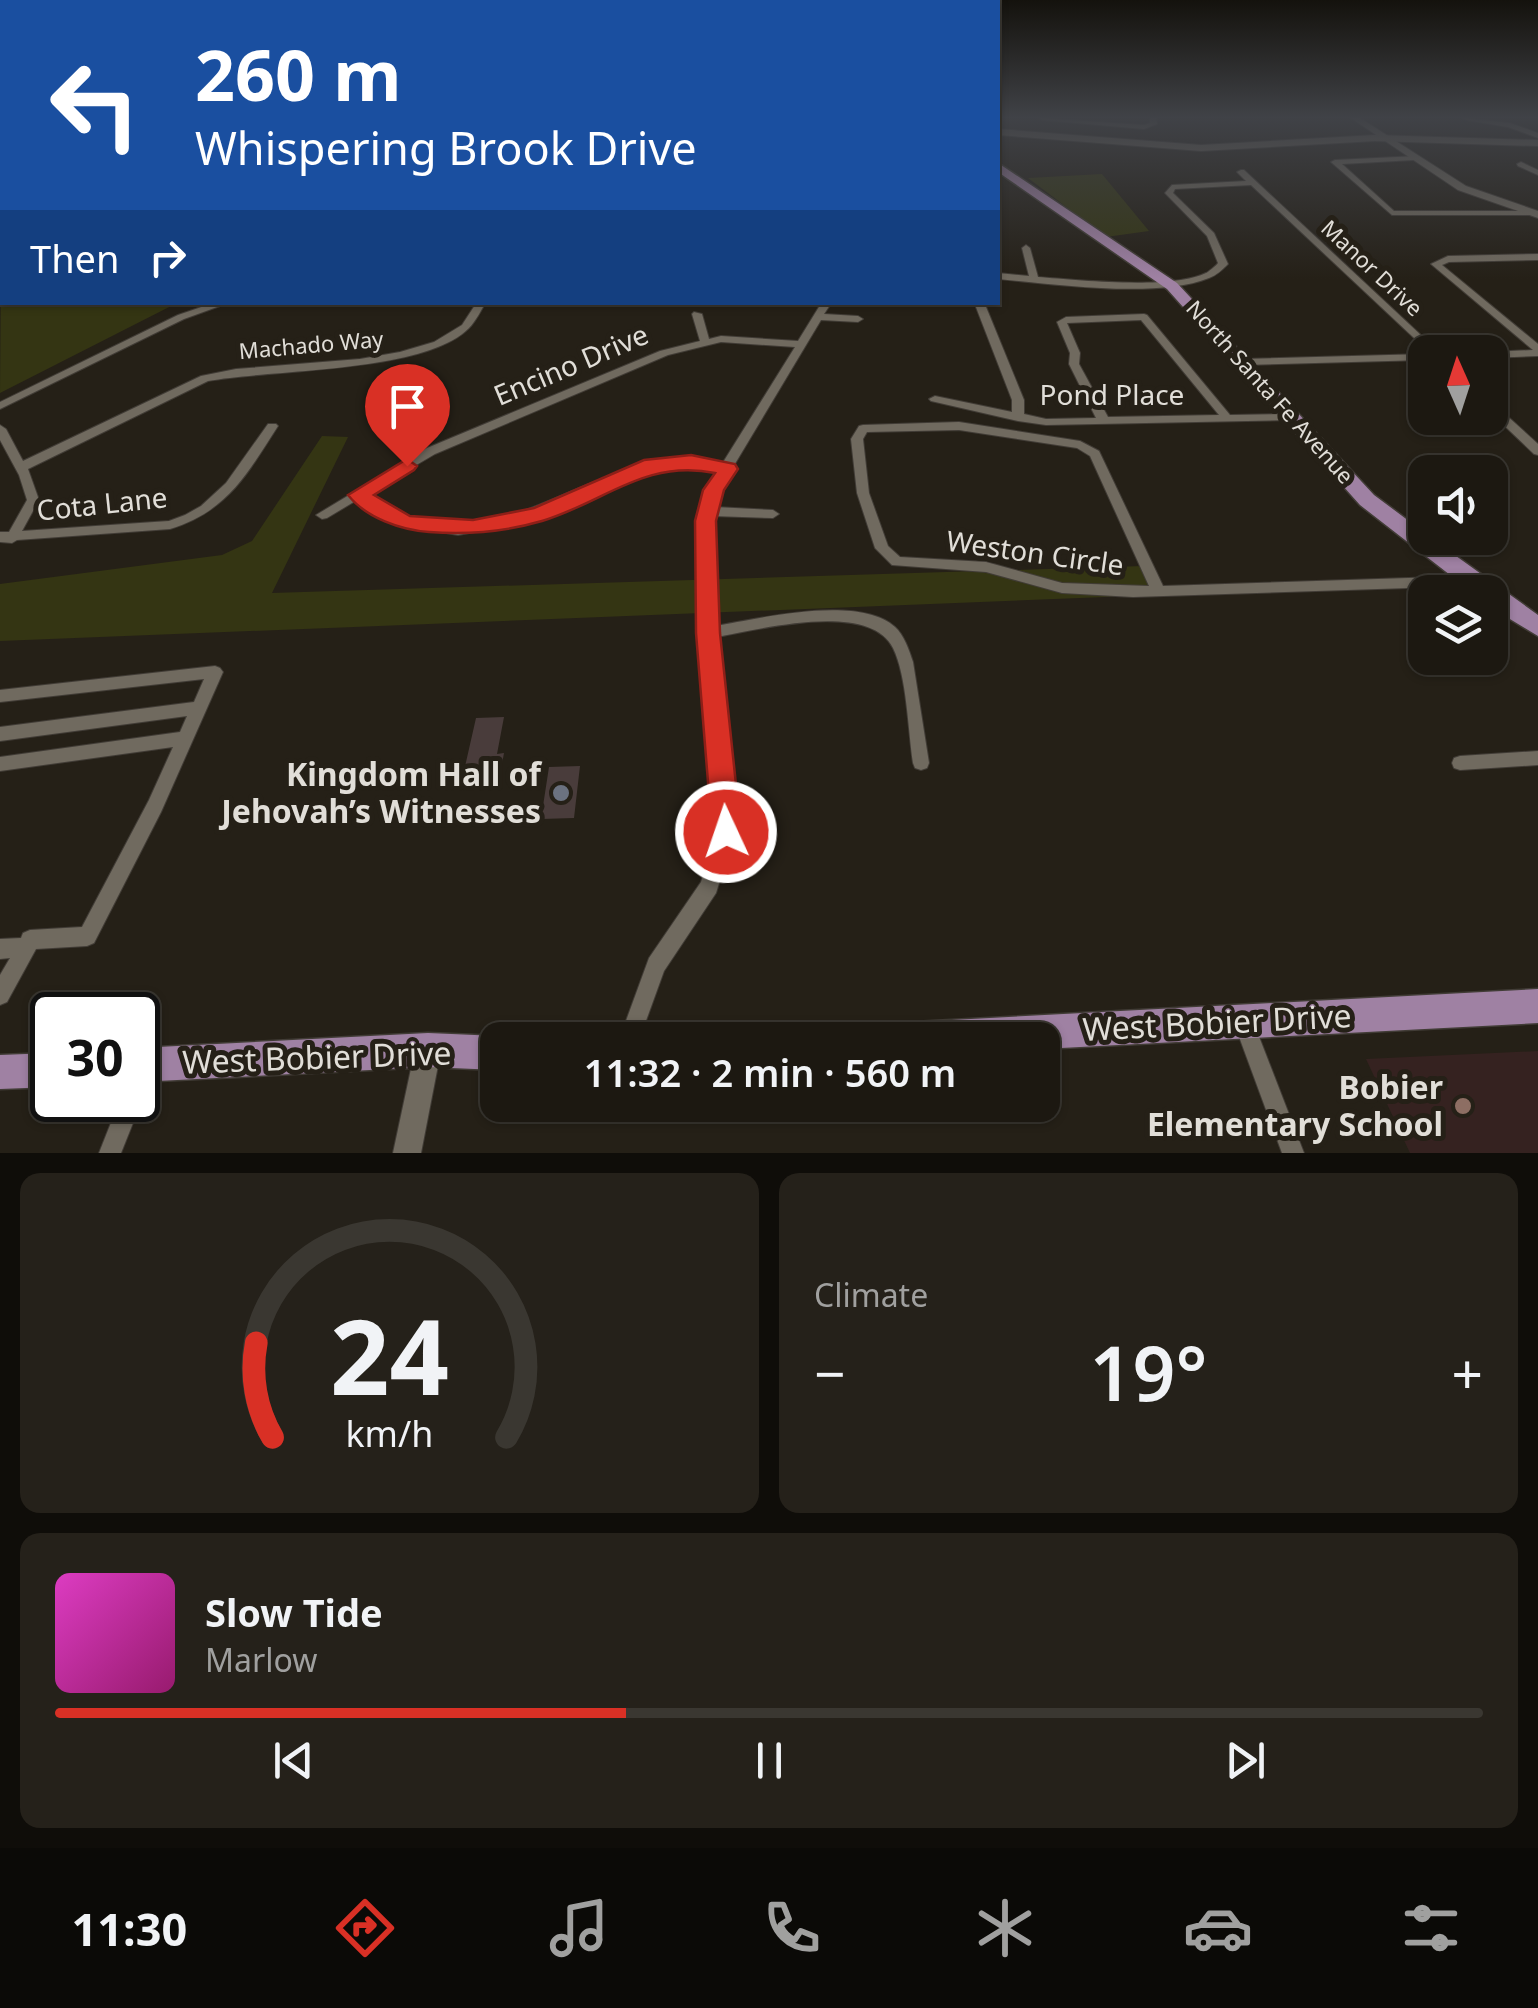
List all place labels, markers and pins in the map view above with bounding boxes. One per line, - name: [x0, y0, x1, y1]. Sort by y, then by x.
- pin: [365, 364, 450, 467]
- place label: Kingdom Hall of Jehovah’s Witnesses: [218, 752, 543, 832]
- marker: Kingdom Hall of Jehovah’s Witnesses: [550, 782, 572, 804]
- place label: Bobier Elementary School: [1147, 1065, 1443, 1145]
- marker: Bobier Elementary School: [1452, 1095, 1474, 1117]

